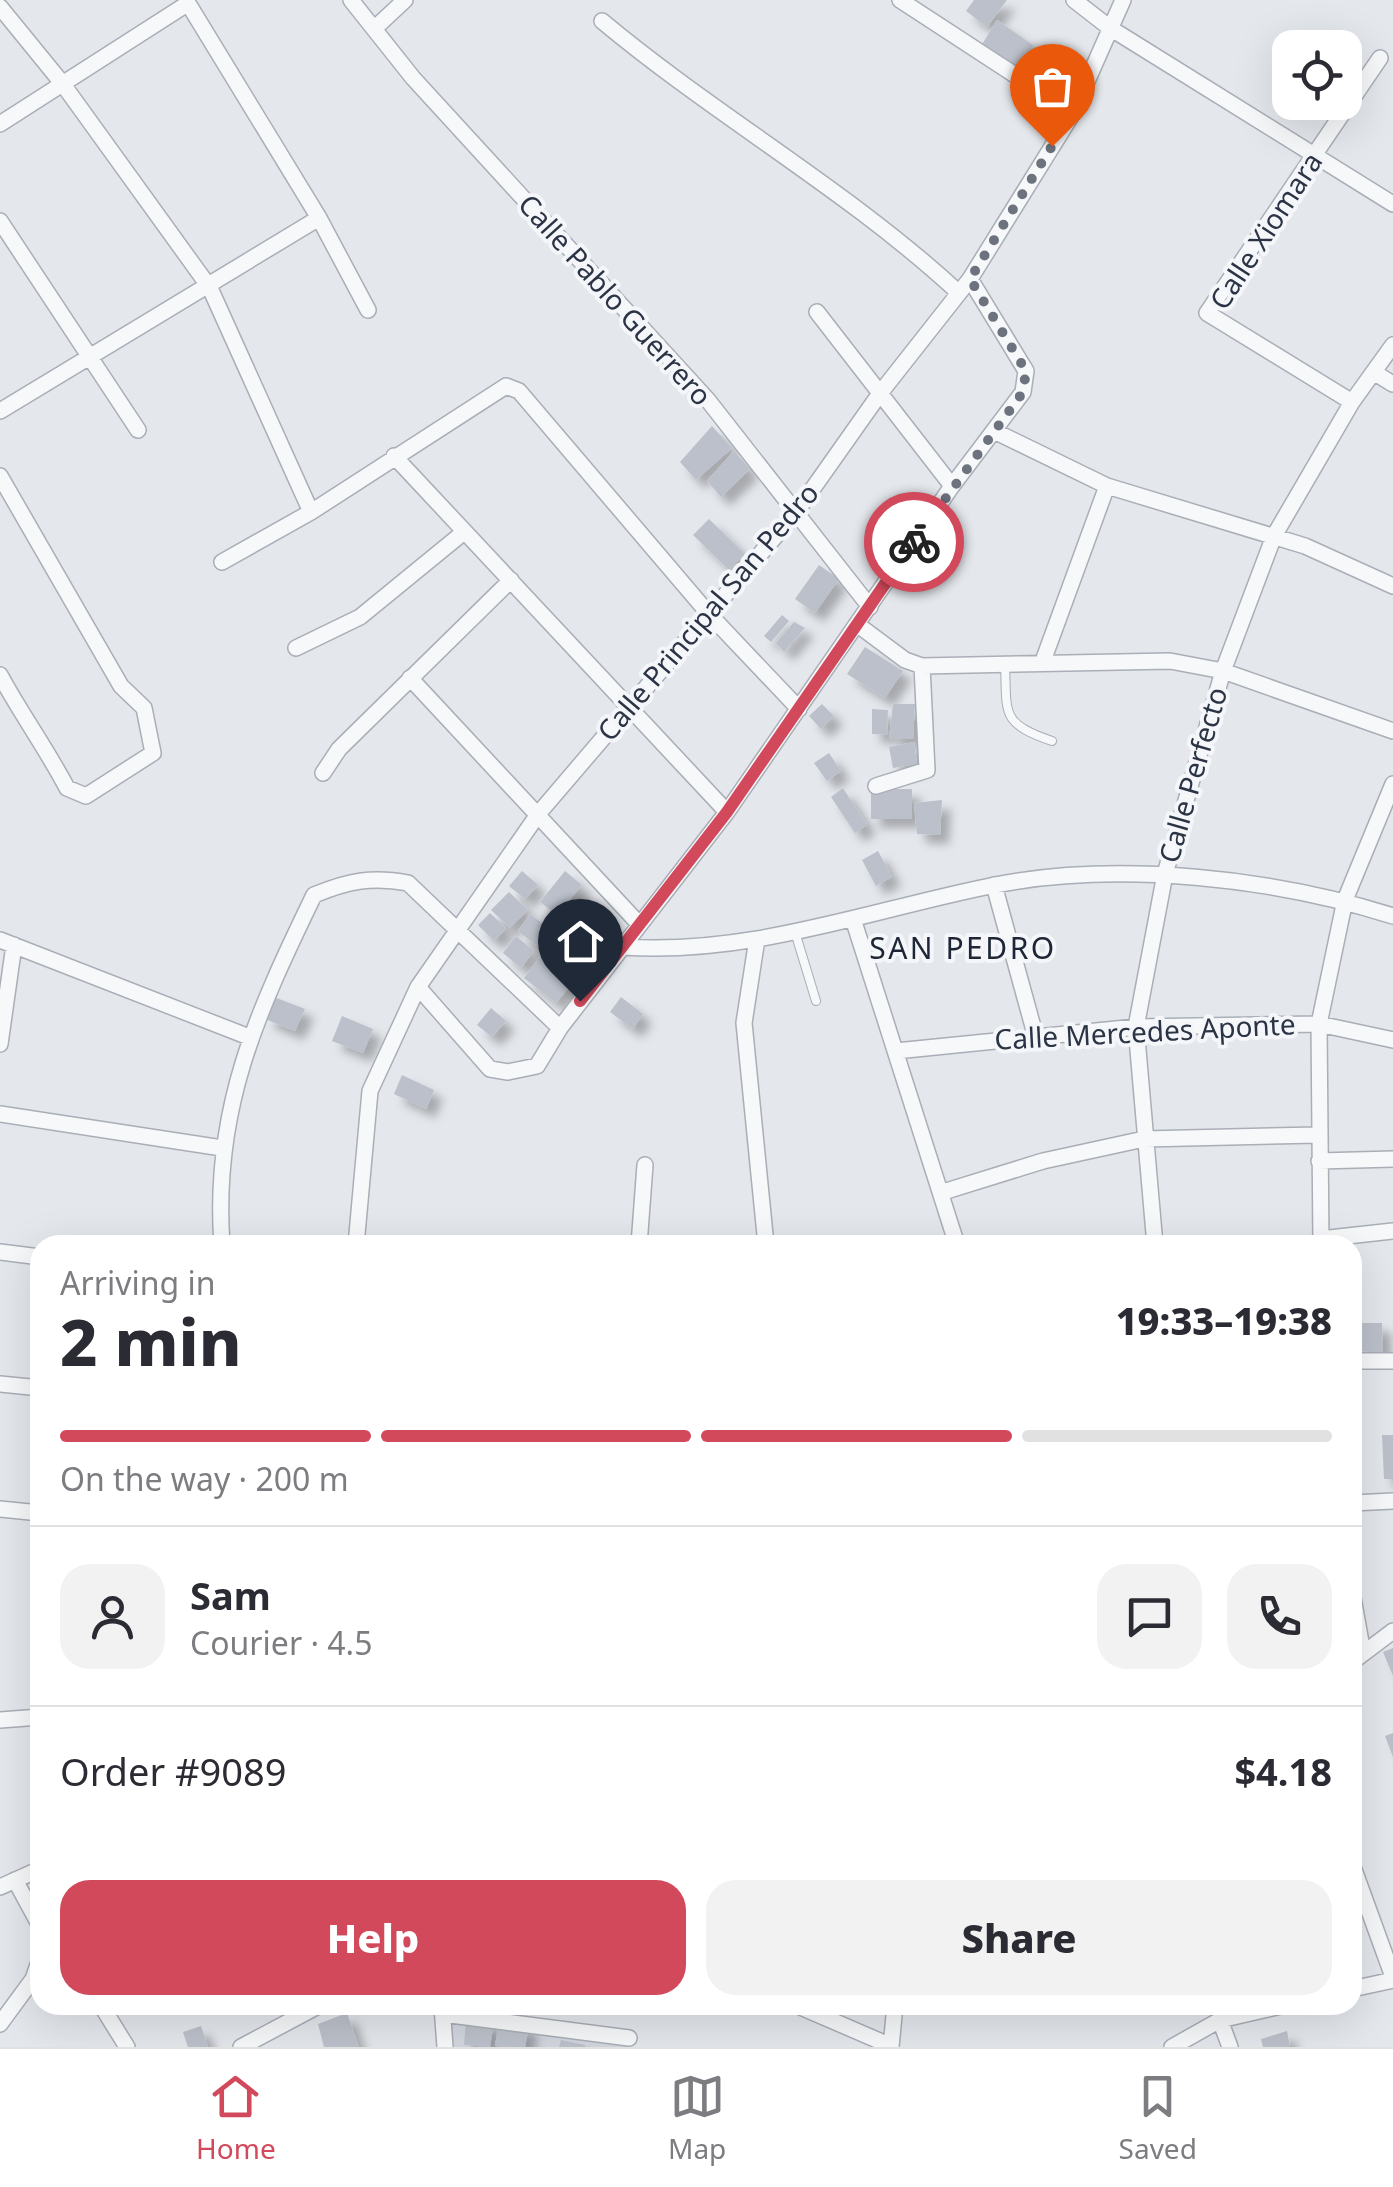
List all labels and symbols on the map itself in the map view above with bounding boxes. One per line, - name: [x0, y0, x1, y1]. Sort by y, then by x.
- pin: [1010, 44, 1095, 147]
- street label: Calle Xiomara: [1200, 145, 1330, 316]
- street label: Calle Pablo Guerrero: [511, 186, 721, 413]
- street label: Calle Principal San Pedro: [588, 474, 826, 748]
- courier: [864, 492, 964, 592]
- street label: Calle Perfecto: [1149, 682, 1235, 867]
- pin: [538, 899, 623, 1002]
- district label: SAN PEDRO: [869, 927, 1057, 968]
- street label: Calle Mercedes Aponte: [994, 1004, 1296, 1058]

